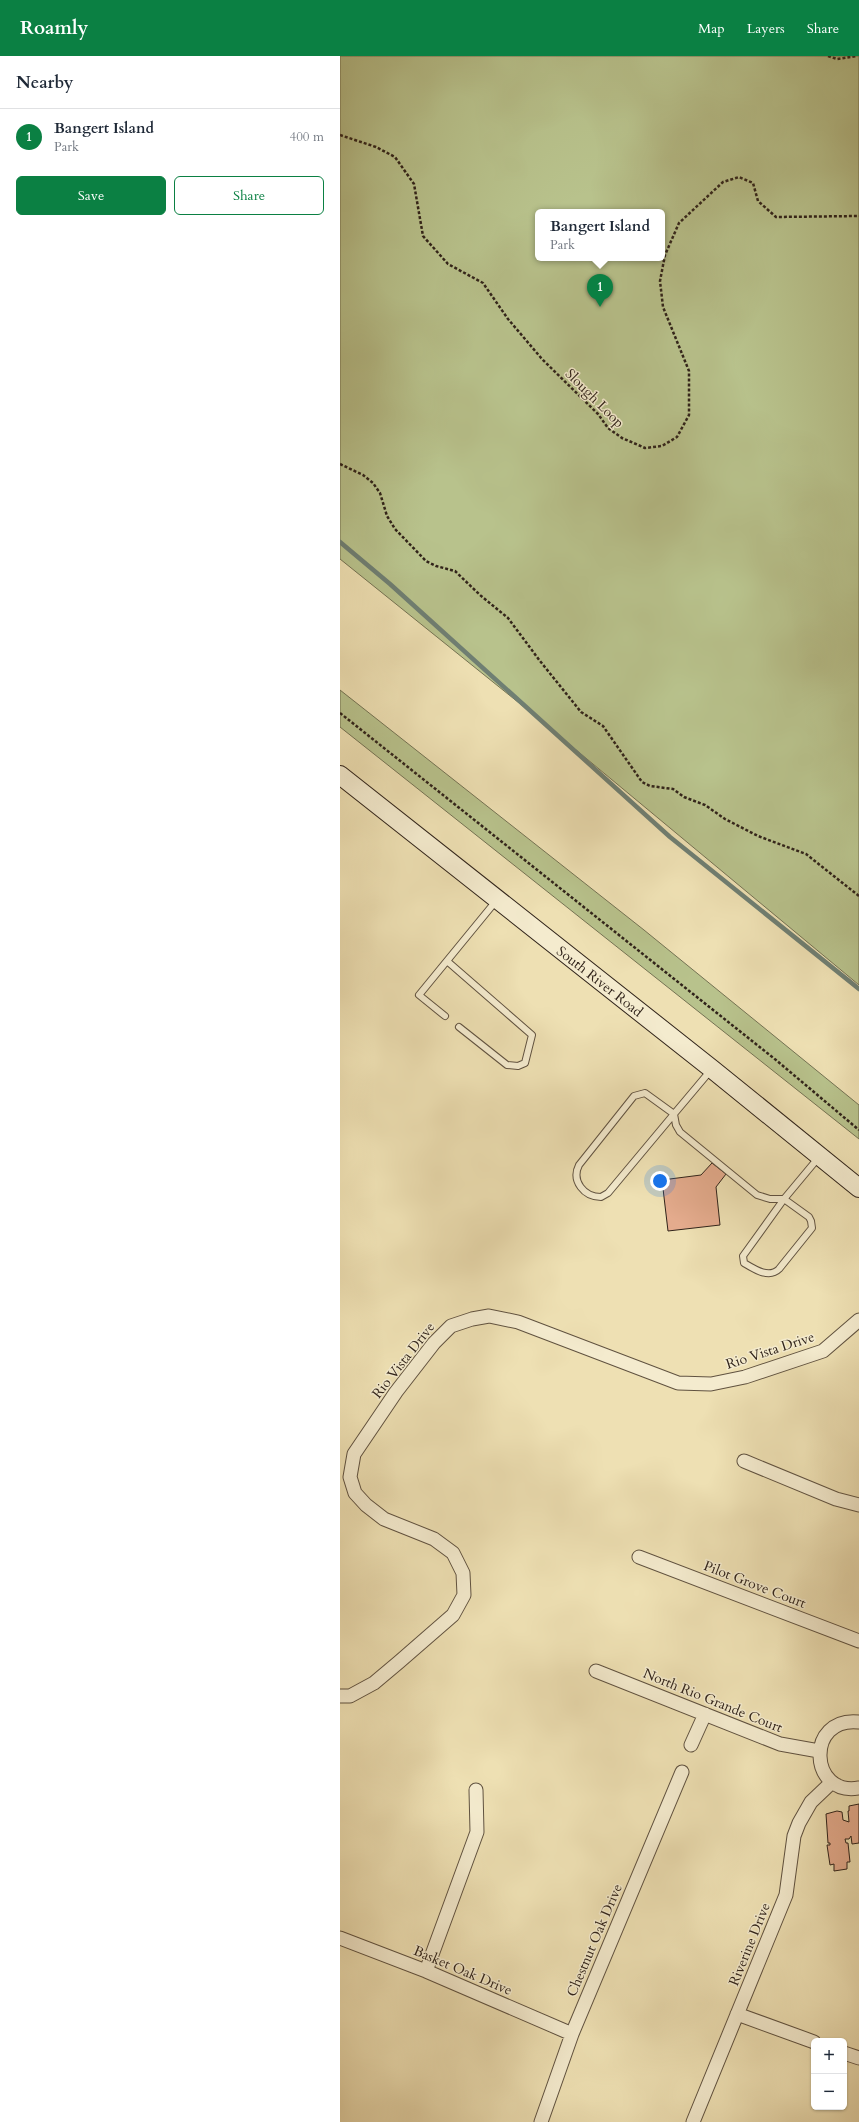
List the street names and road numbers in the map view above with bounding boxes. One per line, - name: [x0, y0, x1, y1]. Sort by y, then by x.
- street label: Slough Loop: [561, 365, 628, 432]
- street label: South River Road: [553, 942, 647, 1021]
- street label: Rio Vista Drive: [368, 1318, 439, 1402]
- street label: Rio Vista Drive: [723, 1327, 817, 1374]
- street label: Pilot Grove Court: [701, 1556, 809, 1613]
- street label: North Rio Grande Court: [640, 1664, 786, 1737]
- street label: Chestnut Oak Drive: [562, 1881, 627, 2000]
- street label: Riverine Drive: [724, 1900, 775, 1989]
- street label: Basket Oak Drive: [411, 1941, 515, 2000]

